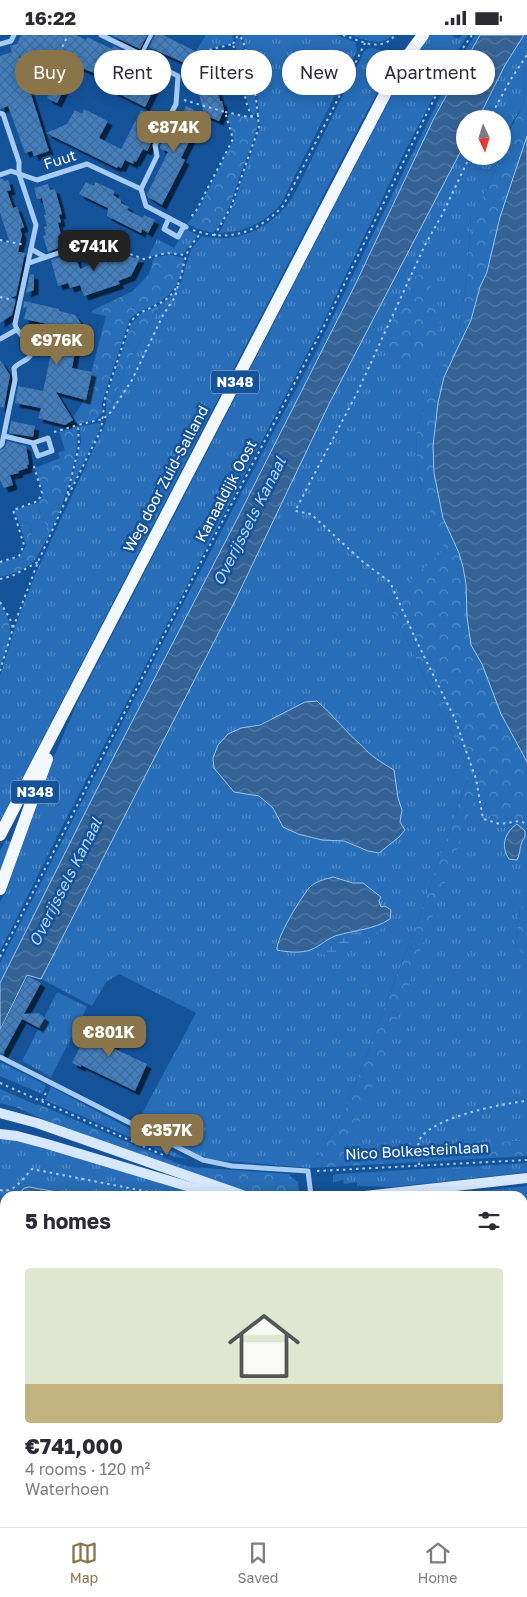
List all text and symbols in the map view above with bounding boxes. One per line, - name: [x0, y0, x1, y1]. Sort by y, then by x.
- text: 16:22: [25, 6, 76, 29]
- chip: Buy: [15, 50, 84, 95]
- chip: Rent: [94, 50, 171, 95]
- chip: Filters: [181, 50, 272, 95]
- chip: New: [282, 50, 356, 95]
- chip: Apartment: [366, 50, 495, 95]
- north arrow: [456, 110, 511, 165]
- map controls: [456, 110, 511, 165]
- pin: €874K: [139, 111, 209, 153]
- text: €874K: [148, 117, 200, 137]
- street label: Fuut: [41, 145, 78, 173]
- pin: €741K: [59, 229, 129, 272]
- text: €741K: [69, 236, 119, 256]
- pin: €976K: [22, 323, 92, 366]
- text: €976K: [31, 330, 83, 350]
- road number: N348: [211, 371, 259, 393]
- street label: Weg door Zuid-Salland: [119, 402, 211, 555]
- street label: Kanaaldijk Oost: [191, 436, 260, 545]
- water label: Overijssels Kanaal: [208, 453, 290, 589]
- road number: N348: [11, 781, 59, 804]
- water label: Overijssels Kanaal: [24, 814, 106, 950]
- pin: €801K: [74, 1015, 144, 1058]
- text: €801K: [83, 1022, 135, 1042]
- pin: €357K: [132, 1113, 202, 1156]
- text: €357K: [141, 1120, 193, 1140]
- street label: Nico Bolkesteinlaan: [345, 1137, 489, 1163]
- icon: filters: [475, 1207, 503, 1235]
- text: 5 homes: [25, 1208, 111, 1234]
- icon: home: [219, 1301, 309, 1391]
- text: €741,000: [25, 1433, 123, 1459]
- text: 4 rooms · 120 m²: [25, 1459, 150, 1479]
- text: Waterhoen: [25, 1479, 109, 1499]
- tab: Map: [70, 1539, 98, 1586]
- tab: Saved: [238, 1539, 278, 1586]
- tab: Home: [418, 1539, 457, 1586]

